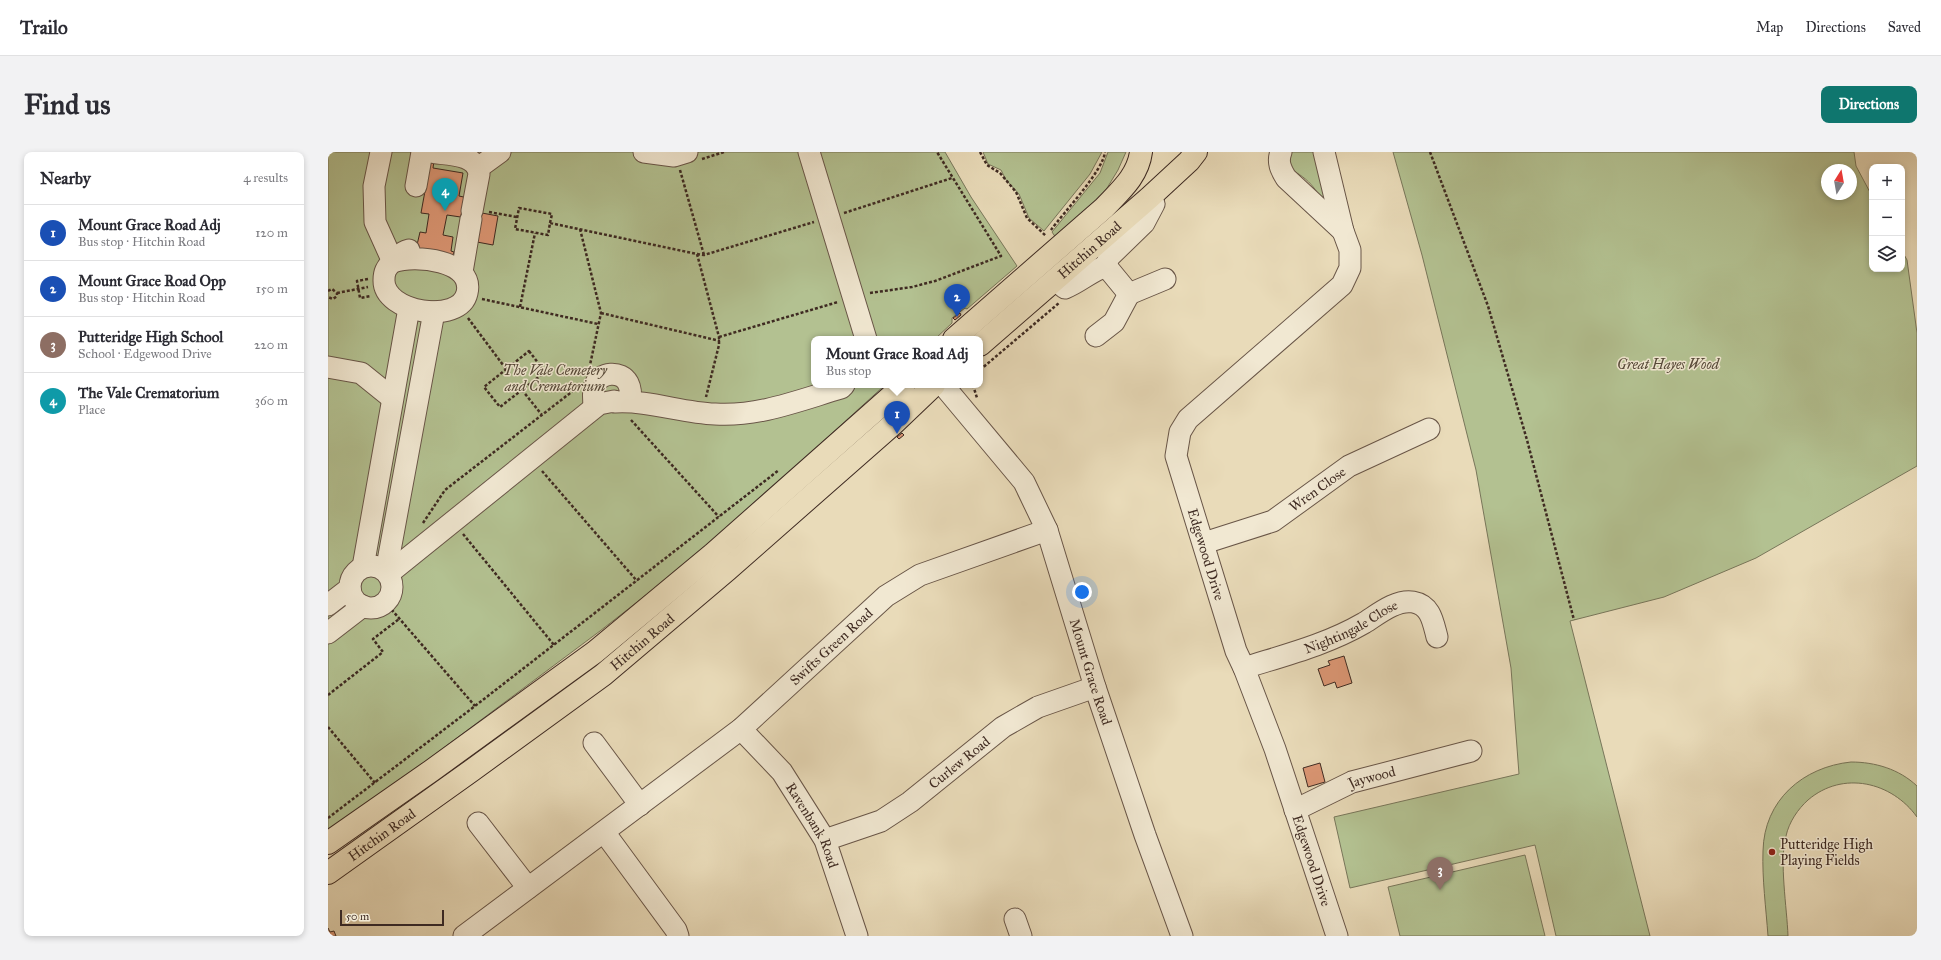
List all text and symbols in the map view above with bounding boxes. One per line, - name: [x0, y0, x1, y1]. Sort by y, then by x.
- text: Trailo: [20, 16, 68, 39]
- text: Map: [1756, 19, 1783, 36]
- text: Directions: [1805, 19, 1866, 36]
- text: Saved: [1888, 19, 1921, 36]
- button: Directions: [1821, 86, 1917, 123]
- text: Find us: [24, 87, 110, 122]
- north arrow: [1821, 164, 1857, 200]
- map controls: [1869, 164, 1905, 272]
- button: +: [1869, 164, 1905, 200]
- text: Nearby: [40, 168, 91, 189]
- text: 4 results: [243, 170, 288, 186]
- pin: 4: [432, 178, 458, 211]
- button: −: [1869, 200, 1905, 236]
- text: Mount Grace Road Adj: [78, 216, 221, 234]
- street label: Hitchin Road: [1054, 218, 1125, 283]
- text: 1: [50, 225, 56, 241]
- text: 120 m: [255, 225, 288, 241]
- text: Bus stop · Hitchin Road: [78, 234, 205, 250]
- button: layers: [1869, 236, 1905, 272]
- text: Mount Grace Road Opp: [78, 272, 226, 290]
- text: 2: [50, 281, 56, 297]
- text: 150 m: [256, 281, 288, 297]
- pin: 2: [944, 284, 970, 317]
- text: Bus stop · Hitchin Road: [78, 290, 205, 306]
- text: Putteridge High School: [78, 328, 223, 346]
- popup: [811, 336, 983, 388]
- text: 3: [50, 337, 56, 353]
- text: 220 m: [254, 337, 288, 353]
- text: Mount Grace Road Adj: [826, 345, 968, 363]
- text: School · Edgewood Drive: [78, 346, 212, 362]
- park label: Great Hayes Wood: [1617, 356, 1721, 373]
- park label: The Vale Cemetery and Crematorium: [503, 362, 608, 395]
- text: Bus stop: [826, 363, 871, 379]
- text: The Vale Crematorium: [78, 384, 219, 402]
- text: 4: [49, 393, 57, 409]
- text: 360 m: [255, 393, 288, 409]
- pin: 1: [884, 401, 910, 434]
- text: Place: [78, 402, 105, 418]
- street label: Wren Close: [1286, 463, 1349, 516]
- street label: Edgewood Drive: [1184, 507, 1228, 603]
- your location: [1072, 582, 1092, 602]
- street label: Nightingale Close: [1302, 596, 1400, 658]
- street label: Swifts Green Road: [786, 605, 876, 689]
- street label: Hitchin Road: [607, 610, 678, 674]
- street label: Mount Grace Road: [1066, 617, 1115, 727]
- street label: Curlew Road: [925, 733, 994, 793]
- street label: Jaywood: [1343, 763, 1397, 793]
- street label: Ravenbank Road: [782, 780, 842, 870]
- street label: Hitchin Road: [345, 805, 419, 865]
- street label: Edgewood Drive: [1288, 813, 1335, 909]
- place label: Putteridge High Playing Fields: [1780, 836, 1873, 869]
- marker: Putteridge High Playing Fields: [1767, 847, 1777, 857]
- pin: 3: [1427, 857, 1453, 890]
- scale bar: [340, 908, 444, 927]
- text: 50 m: [346, 910, 369, 923]

